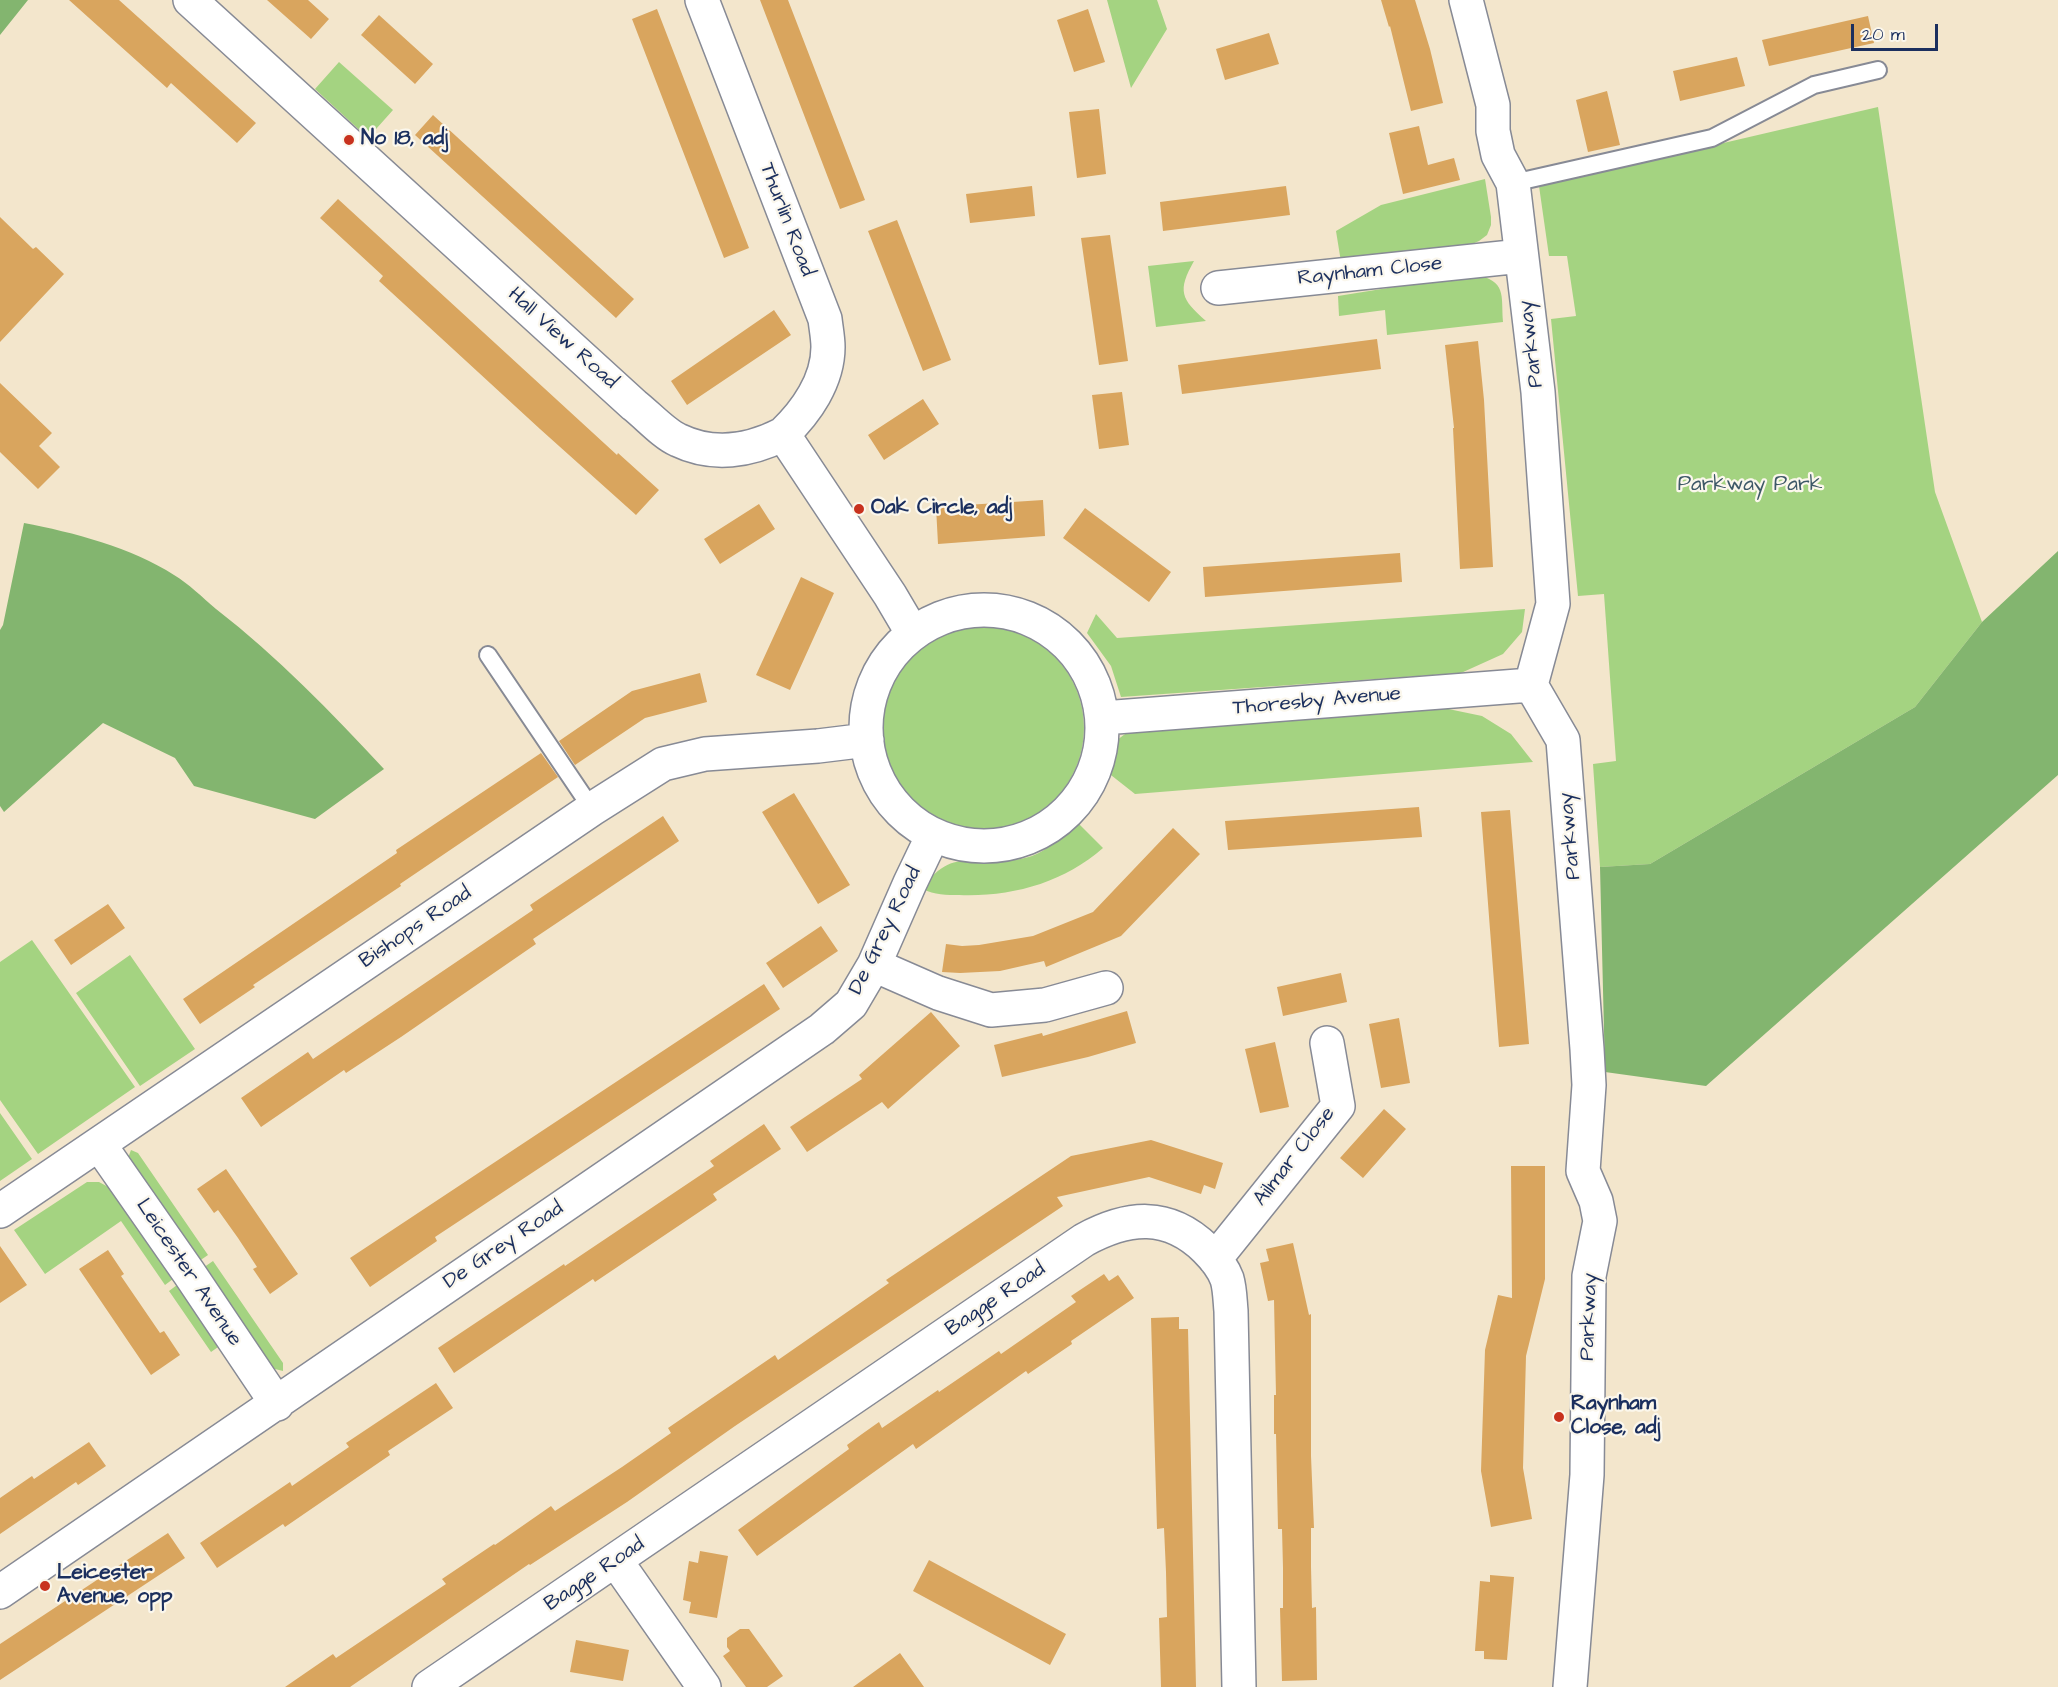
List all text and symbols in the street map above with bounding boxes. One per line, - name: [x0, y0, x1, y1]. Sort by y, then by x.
- scale bar: [1854, 12, 1941, 50]
- text: 20 m: [1862, 22, 1905, 47]
- place label: No 18, adj: [361, 127, 448, 153]
- marker: No 18, adj: [342, 133, 356, 147]
- street label: Thurlin Road: [753, 160, 819, 280]
- street label: Raynham Close: [1296, 252, 1444, 292]
- street label: Hall View Road: [502, 283, 622, 395]
- street label: Parkway: [1514, 299, 1550, 389]
- park label: Parkway Park: [1678, 473, 1822, 499]
- place label: Oak Circle, adj: [871, 496, 1012, 522]
- marker: Oak Circle, adj: [852, 502, 866, 516]
- street label: Thoresby Avenue: [1232, 682, 1402, 722]
- street label: Parkway: [1555, 791, 1587, 881]
- street label: De Grey Road: [844, 863, 928, 999]
- street label: Bishops Road: [355, 881, 477, 975]
- street label: Ailmar Close: [1248, 1102, 1342, 1212]
- street label: Leicester Avenue: [129, 1195, 247, 1351]
- street label: De Grey Road: [439, 1197, 569, 1295]
- street label: Bagge Road: [941, 1257, 1051, 1343]
- street label: Parkway: [1576, 1273, 1604, 1361]
- place label: Raynham Close, adj: [1571, 1392, 1660, 1442]
- marker: Raynham Close, adj: [1552, 1410, 1566, 1424]
- street label: Bagge Road: [540, 1532, 650, 1618]
- place label: Leicester Avenue, opp: [57, 1561, 173, 1611]
- marker: Leicester Avenue, opp: [38, 1579, 52, 1593]

